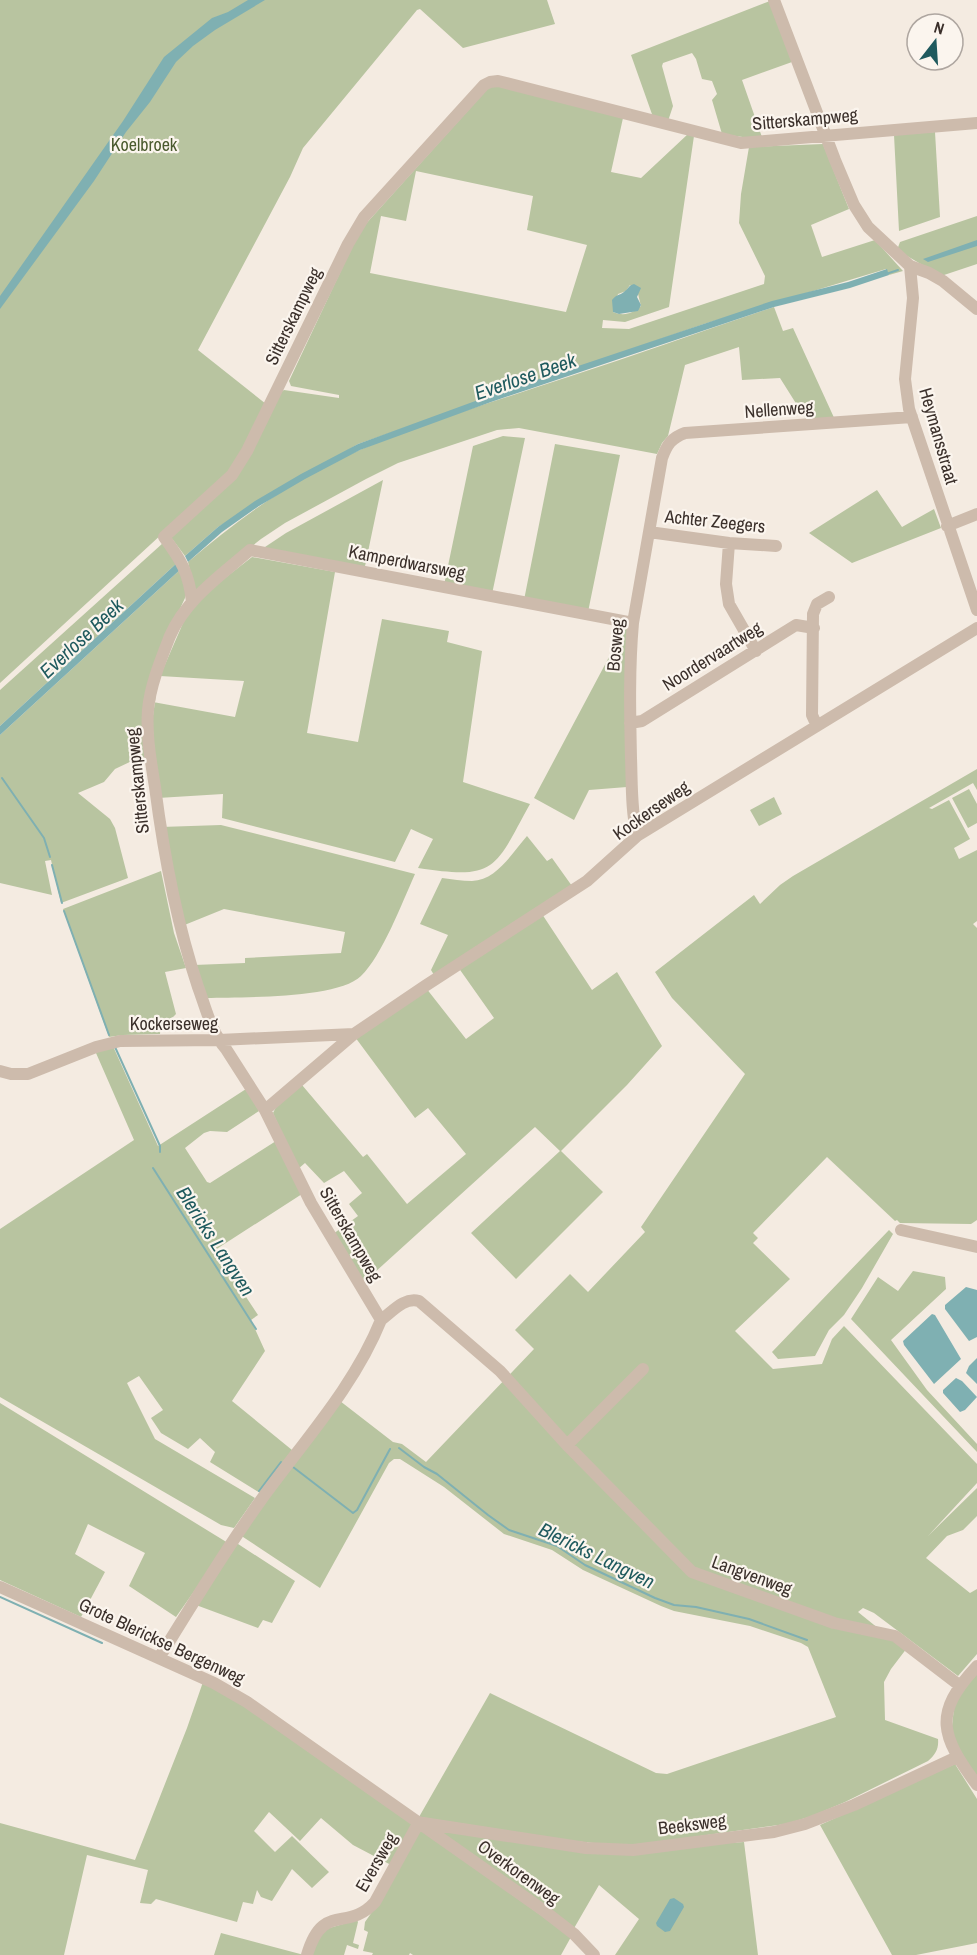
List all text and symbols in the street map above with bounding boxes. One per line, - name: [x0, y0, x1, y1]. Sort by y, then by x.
- north arrow: [905, 12, 965, 72]
- text: N: [932, 16, 947, 40]
- street label: Sitterskampweg: [751, 102, 860, 136]
- park label: Koelbroek: [111, 132, 178, 157]
- street label: Sitterskampweg: [259, 262, 328, 369]
- water label: Everlose Beek: [471, 346, 580, 406]
- street label: Heymansstraat: [913, 385, 965, 487]
- street label: Nellenweg: [744, 394, 815, 424]
- street label: Achter Zeegers: [663, 503, 766, 539]
- street label: Kamperdwarsweg: [347, 538, 468, 586]
- water label: Everlose Beek: [33, 592, 129, 684]
- street label: Noordervaartweg: [657, 615, 767, 697]
- street label: Bosweg: [600, 617, 630, 672]
- street label: Sitterskampweg: [119, 726, 155, 835]
- street label: Kockerseweg: [608, 774, 695, 846]
- street label: Kockerseweg: [130, 1011, 219, 1036]
- water label: Blericks Langven: [170, 1181, 262, 1301]
- street label: Sitterskampweg: [314, 1182, 389, 1287]
- water label: Blericks Langven: [535, 1515, 659, 1595]
- street label: Langvenweg: [708, 1549, 796, 1601]
- street label: Grote Blerickse Bergenweg: [75, 1592, 250, 1691]
- street label: Beeksweg: [657, 1807, 728, 1841]
- street label: Eversweg: [349, 1827, 403, 1896]
- street label: Overkorenweg: [473, 1834, 566, 1911]

